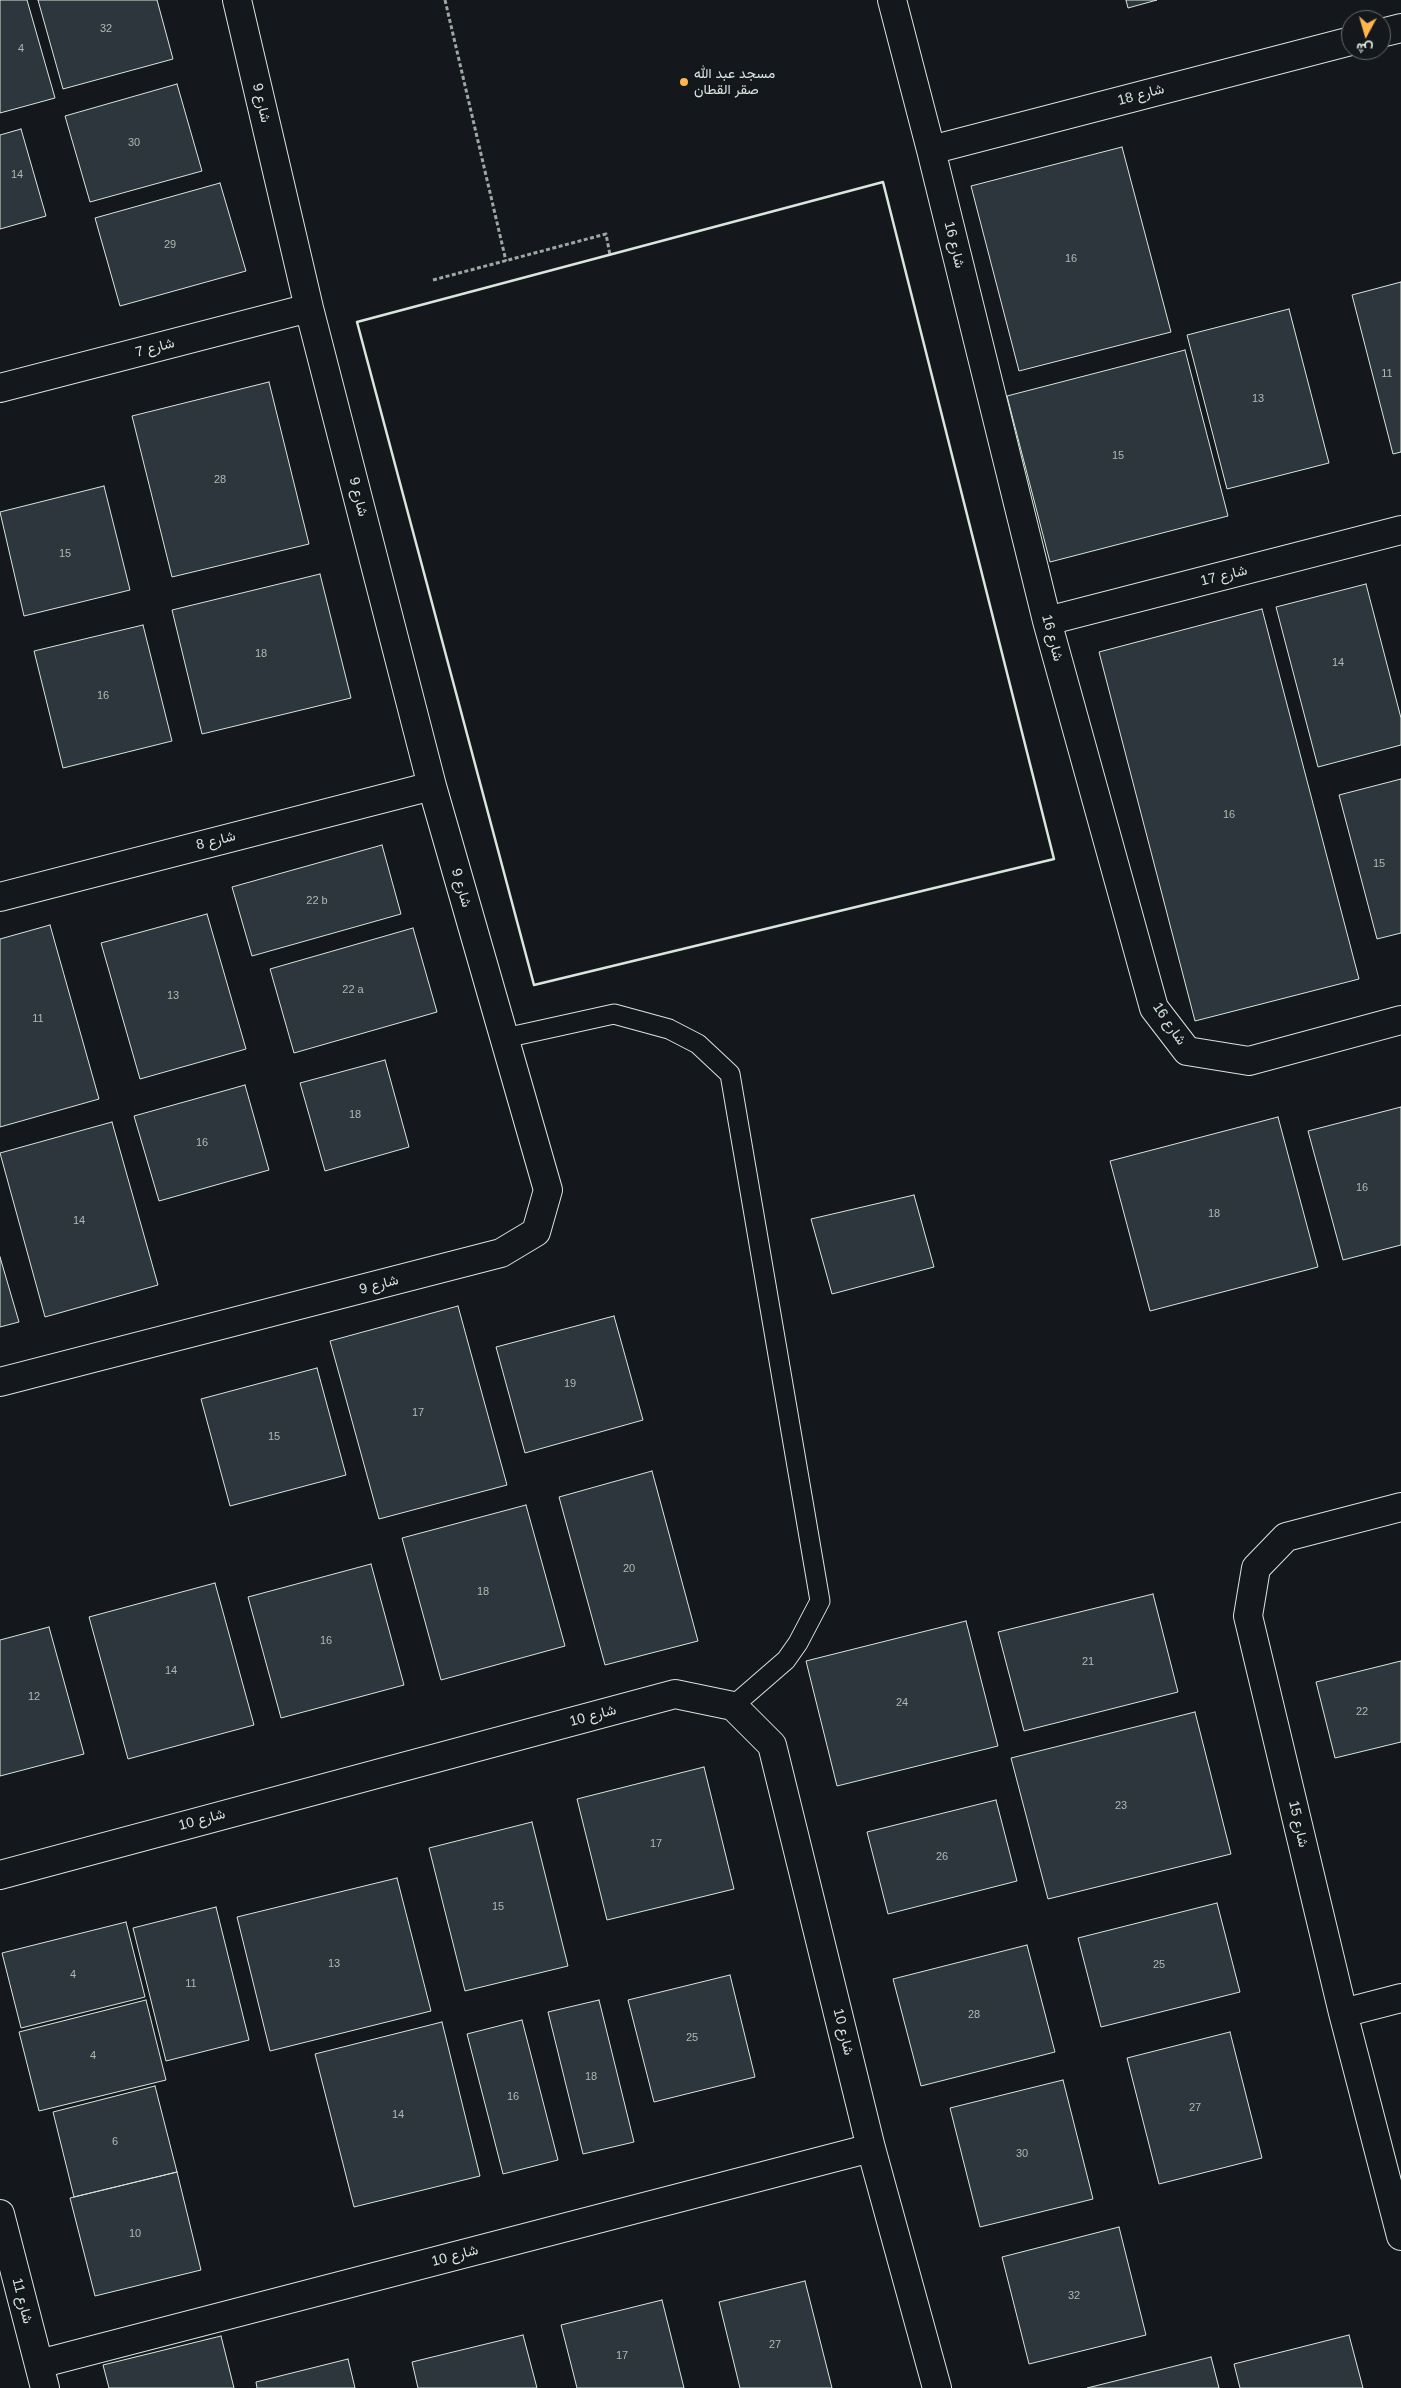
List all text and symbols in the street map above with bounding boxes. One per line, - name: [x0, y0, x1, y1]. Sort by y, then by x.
- north arrow: [1341, 10, 1391, 60]
- house number: 32: [100, 22, 112, 36]
- text: ش: [1355, 40, 1374, 58]
- house number: 4: [18, 42, 24, 56]
- place label: مسجد عبد الله صقر القطان: [694, 66, 775, 98]
- marker: مسجد عبد الله صقر القطان: [678, 76, 690, 88]
- street label: شارع 18: [1116, 81, 1166, 109]
- street label: شارع 9: [248, 82, 274, 124]
- house number: 30: [128, 136, 140, 150]
- house number: 14: [11, 168, 23, 182]
- street label: شارع 16: [940, 220, 968, 270]
- house number: 29: [164, 238, 176, 252]
- house number: 16: [1065, 252, 1077, 266]
- street label: شارع 7: [134, 335, 176, 361]
- house number: 11: [1381, 367, 1393, 381]
- house number: 13: [1252, 392, 1264, 406]
- house number: 15: [1112, 449, 1124, 463]
- house number: 28: [214, 473, 226, 487]
- street label: شارع 9: [345, 476, 371, 518]
- house number: 15: [59, 547, 71, 561]
- street label: شارع 17: [1199, 562, 1249, 590]
- street label: شارع 16: [1038, 613, 1066, 663]
- house number: 18: [255, 647, 267, 661]
- house number: 14: [1332, 656, 1344, 670]
- house number: 16: [97, 689, 109, 703]
- house number: 16: [1223, 808, 1235, 822]
- street label: شارع 8: [195, 828, 237, 854]
- house number: 15: [1373, 857, 1385, 871]
- street label: شارع 9: [447, 867, 475, 909]
- house number: 22 b: [306, 894, 328, 908]
- house number: 22 a: [342, 983, 364, 997]
- house number: 13: [167, 989, 179, 1003]
- street label: شارع 16: [1149, 1000, 1189, 1048]
- house number: 11: [32, 1012, 44, 1026]
- house number: 18: [349, 1108, 361, 1122]
- house number: 16: [196, 1136, 208, 1150]
- house number: 16: [1356, 1181, 1368, 1195]
- house number: 18: [1208, 1207, 1220, 1221]
- house number: 14: [73, 1214, 85, 1228]
- street label: شارع 9: [358, 1272, 400, 1298]
- house number: 19: [564, 1377, 576, 1391]
- house number: 17: [412, 1406, 424, 1420]
- house number: 15: [268, 1430, 280, 1444]
- house number: 20: [623, 1562, 635, 1576]
- house number: 18: [477, 1585, 489, 1599]
- house number: 16: [320, 1634, 332, 1648]
- house number: 21: [1082, 1655, 1094, 1669]
- house number: 14: [165, 1664, 177, 1678]
- house number: 12: [28, 1690, 40, 1704]
- house number: 24: [896, 1696, 908, 1710]
- street label: شارع 10: [568, 1702, 618, 1730]
- house number: 22: [1356, 1705, 1368, 1719]
- house number: 23: [1115, 1799, 1127, 1813]
- street label: شارع 15: [1284, 1799, 1312, 1849]
- street label: شارع 10: [177, 1806, 227, 1834]
- house number: 17: [650, 1837, 662, 1851]
- house number: 26: [936, 1850, 948, 1864]
- house number: 15: [492, 1900, 504, 1914]
- house number: 13: [328, 1957, 340, 1971]
- house number: 25: [1153, 1958, 1165, 1972]
- house number: 4: [70, 1968, 76, 1982]
- house number: 11: [185, 1977, 197, 1991]
- street label: شارع 10: [829, 2007, 857, 2057]
- house number: 28: [968, 2008, 980, 2022]
- house number: 25: [686, 2031, 698, 2045]
- house number: 4: [90, 2049, 96, 2063]
- house number: 18: [585, 2070, 597, 2084]
- house number: 16: [507, 2090, 519, 2104]
- house number: 27: [1189, 2101, 1201, 2115]
- house number: 14: [392, 2108, 404, 2122]
- house number: 6: [112, 2135, 118, 2149]
- house number: 30: [1016, 2147, 1028, 2161]
- house number: 10: [129, 2227, 141, 2241]
- street label: شارع 10: [430, 2242, 480, 2270]
- street label: شارع 11: [8, 2276, 36, 2326]
- house number: 32: [1068, 2289, 1080, 2303]
- house number: 27: [769, 2338, 781, 2352]
- house number: 17: [616, 2349, 628, 2363]

